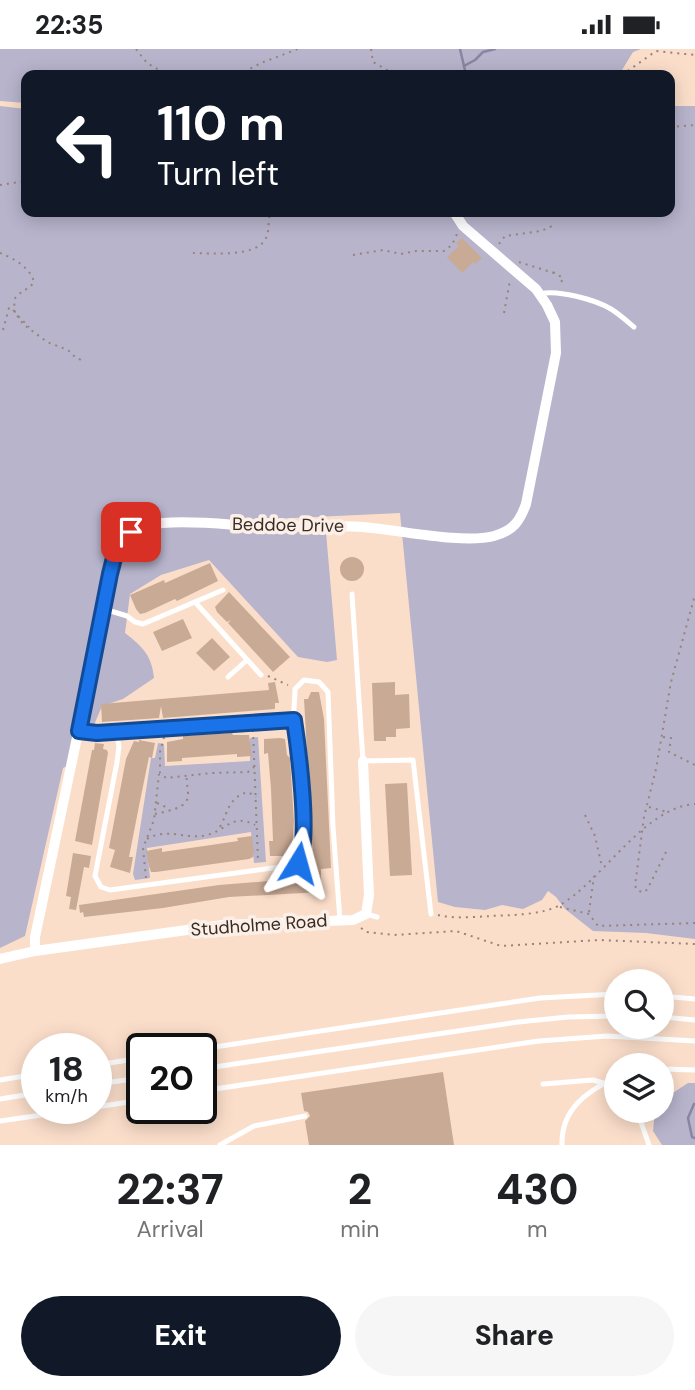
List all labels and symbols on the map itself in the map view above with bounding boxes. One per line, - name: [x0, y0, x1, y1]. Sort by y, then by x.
- pin: [101, 502, 161, 562]
- street label: Beddoe Drive: [232, 512, 344, 538]
- position arrow: [261, 826, 335, 900]
- street label: Studholme Road: [190, 908, 328, 942]
- speed limit sign: 20: [126, 1033, 217, 1124]

